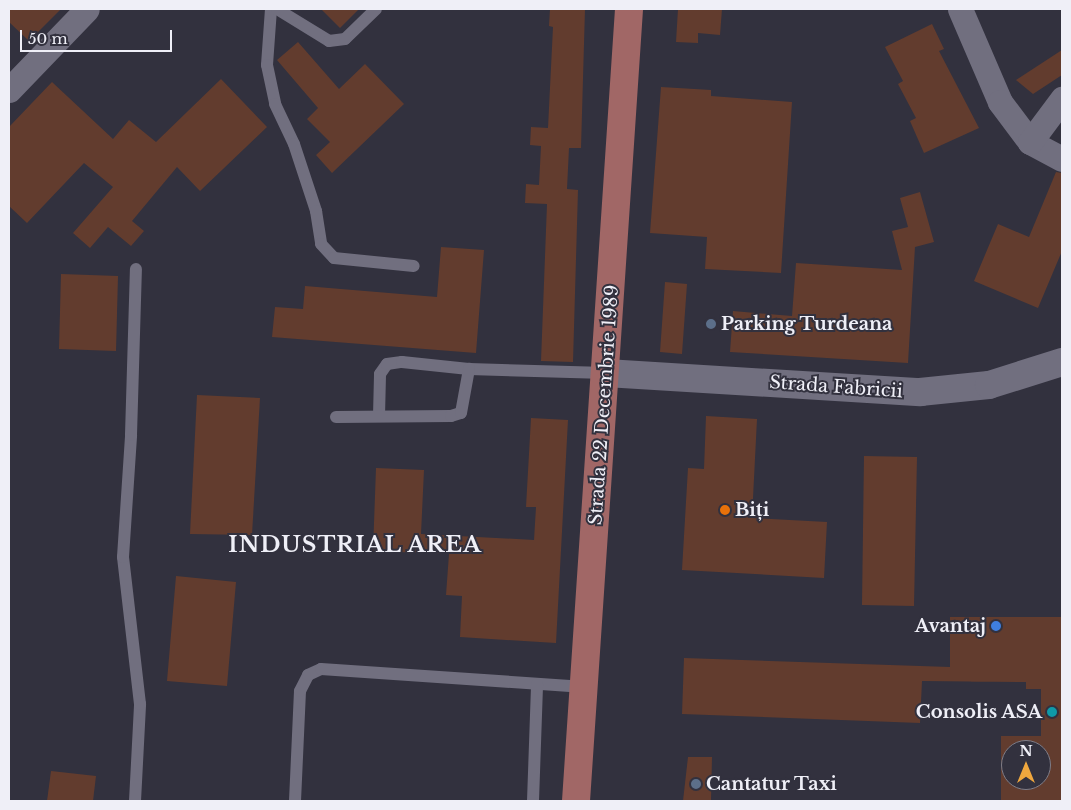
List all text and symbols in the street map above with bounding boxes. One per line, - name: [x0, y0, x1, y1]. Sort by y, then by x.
- scale bar: [22, 20, 175, 52]
- text: 50 m: [28, 29, 68, 48]
- street label: Strada 22 Decembrie 1989: [585, 284, 623, 526]
- place label: Parking Turdeana: [721, 313, 893, 335]
- marker: Parking Turdeana: [705, 318, 717, 330]
- street label: Strada Fabricii: [768, 372, 904, 402]
- place label: Biți: [735, 499, 769, 521]
- marker: Biți: [719, 504, 731, 516]
- district label: INDUSTRIAL AREA: [226, 532, 484, 558]
- place label: Avantaj: [915, 615, 986, 637]
- marker: Avantaj: [990, 620, 1002, 632]
- place label: Consolis ASA: [915, 701, 1042, 723]
- marker: Consolis ASA: [1046, 706, 1058, 718]
- north arrow: [1001, 740, 1051, 790]
- text: N: [1019, 742, 1033, 760]
- place label: Cantatur Taxi: [706, 773, 838, 795]
- marker: Cantatur Taxi: [690, 778, 702, 790]

